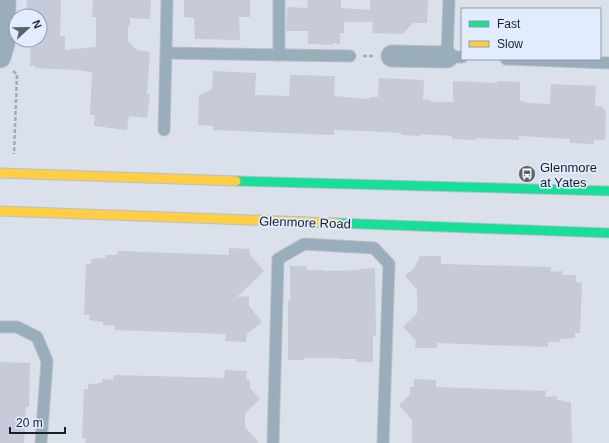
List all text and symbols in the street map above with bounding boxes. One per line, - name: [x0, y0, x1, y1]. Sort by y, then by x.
- north arrow: [8, 8, 48, 48]
- legend: [461, 8, 601, 60]
- text: Fast: [497, 17, 521, 31]
- text: N: [30, 18, 44, 30]
- text: Slow: [497, 37, 523, 51]
- place label: Glenmore at Yates: [540, 160, 597, 190]
- bus stop icon: Glenmore at Yates: [517, 164, 537, 184]
- street label: Glenmore Road: [259, 213, 351, 232]
- scale bar: [10, 409, 65, 435]
- text: 20 m: [16, 416, 43, 430]

